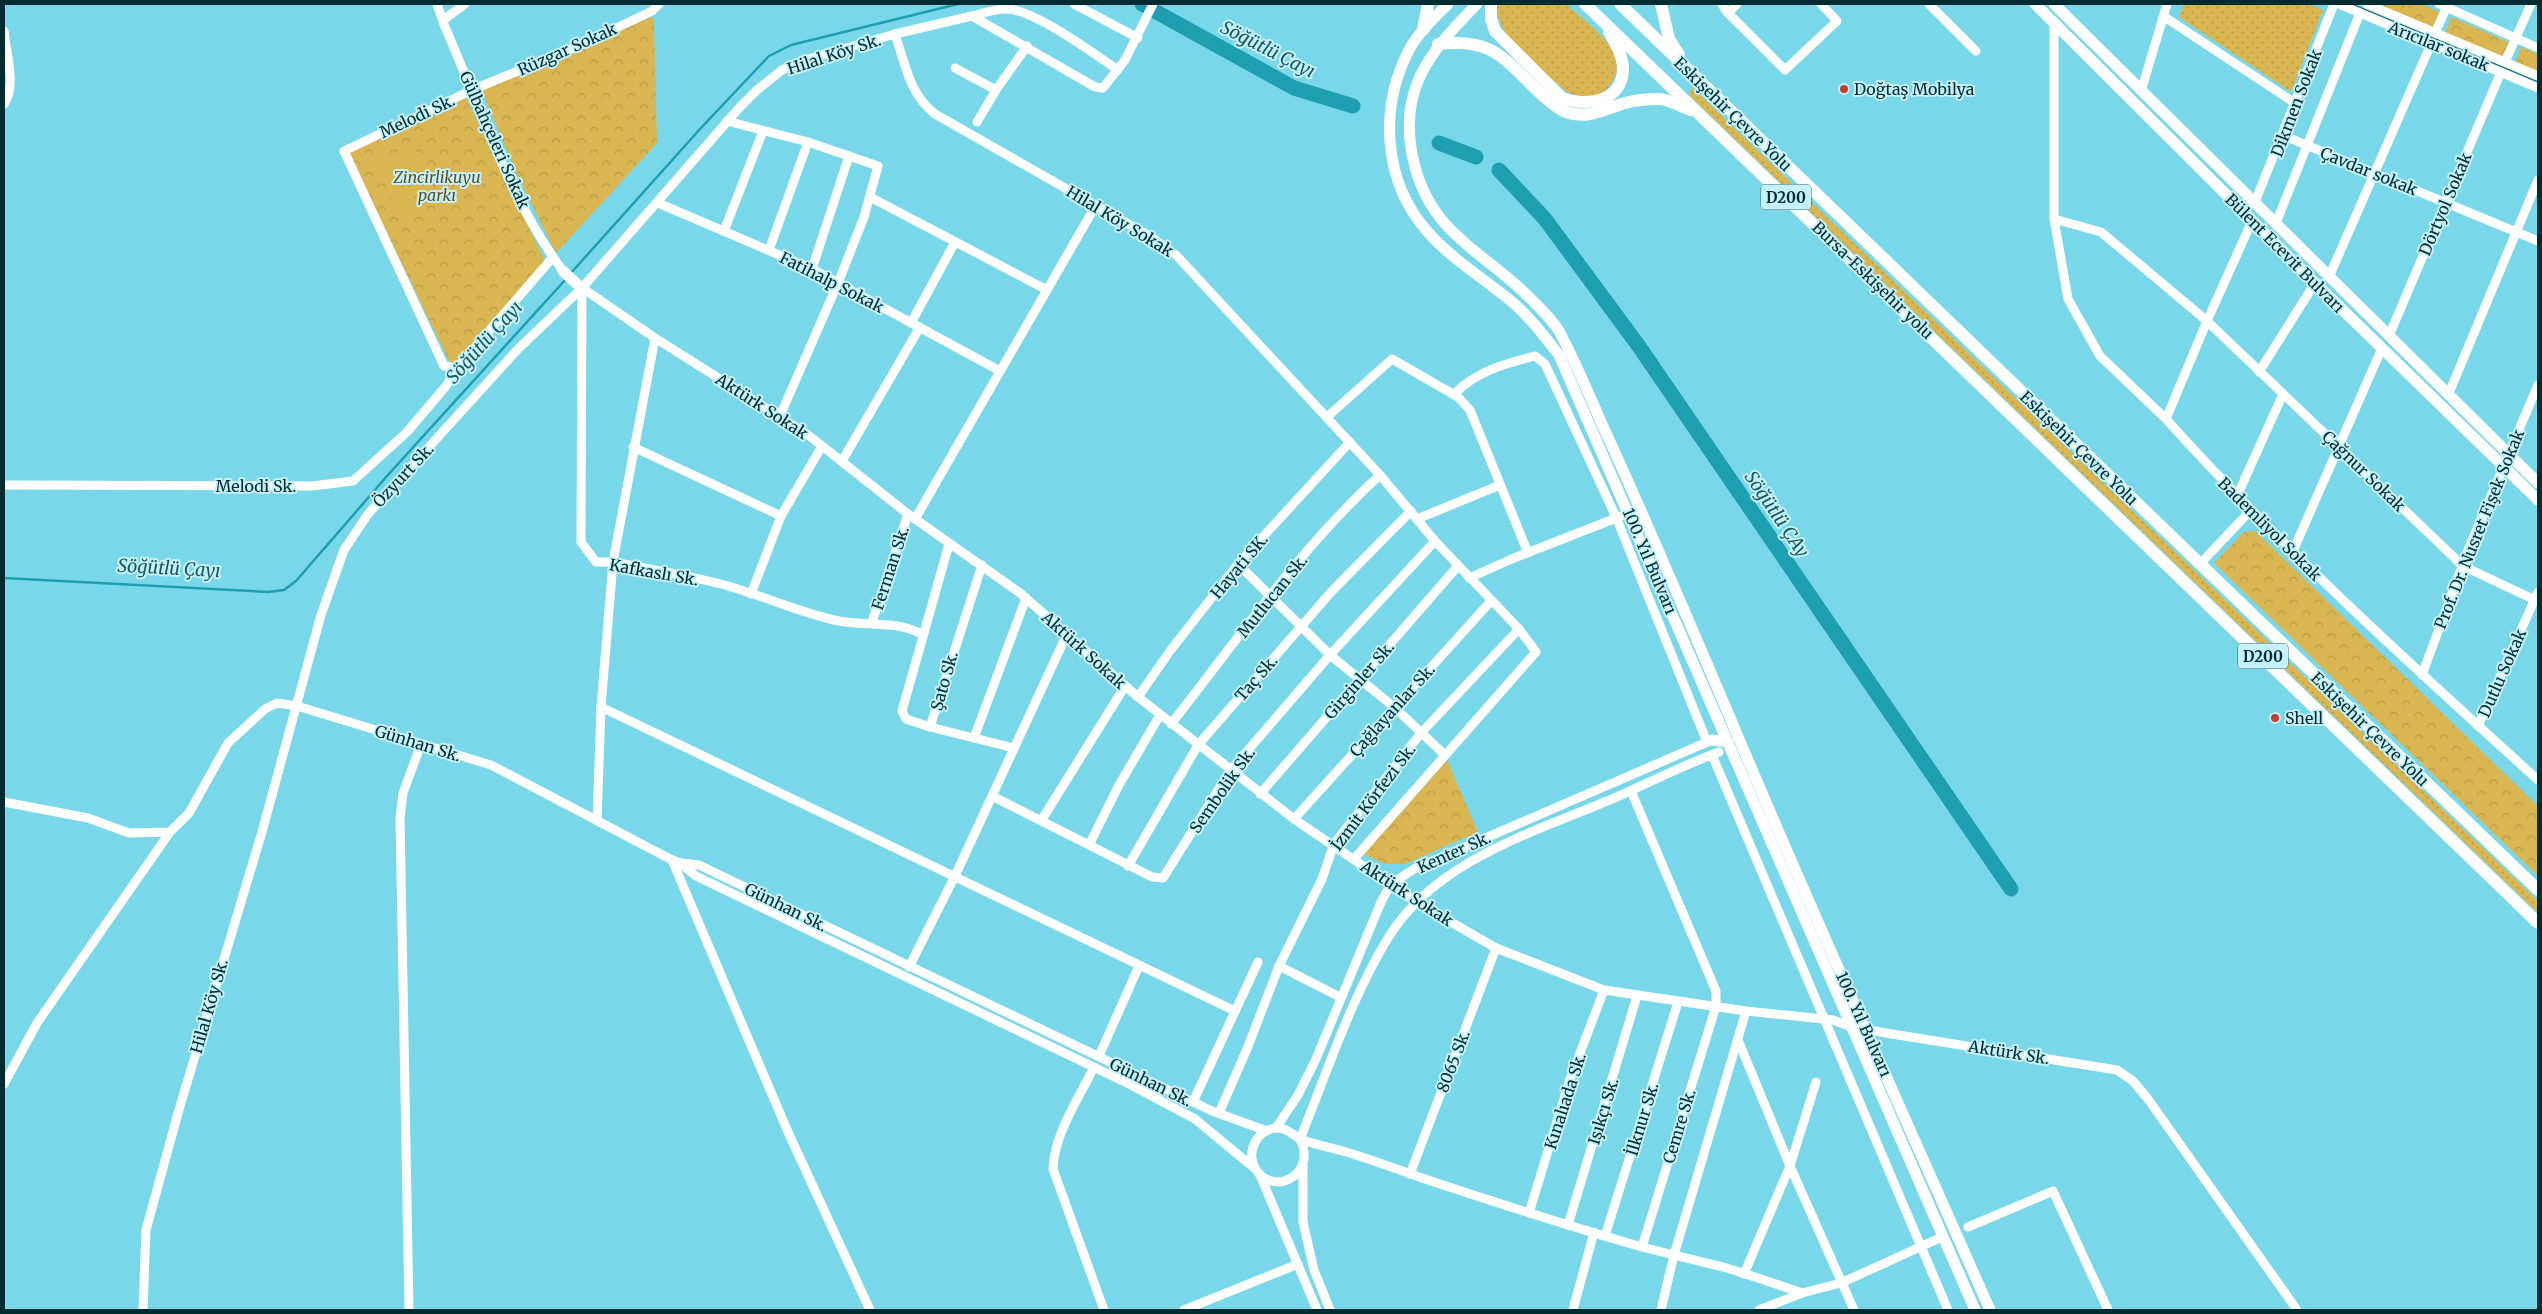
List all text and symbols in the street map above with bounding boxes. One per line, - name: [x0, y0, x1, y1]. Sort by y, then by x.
- water label: Söğütlü Çayı: [1217, 15, 1319, 83]
- street label: Arıcılar sokak: [2385, 16, 2493, 76]
- street label: Rüzgar Sokak: [514, 18, 620, 80]
- street label: Hilal Köy Sk.: [785, 29, 883, 79]
- street label: Dikmen Sokak: [2266, 46, 2326, 160]
- street label: Eskişehir Çevre Yolu: [1670, 53, 1796, 175]
- street label: Gülbahçeleri Sokak: [456, 68, 535, 213]
- place label: Doğtaş Mobilya: [1854, 79, 1975, 99]
- marker: Doğtaş Mobilya: [1838, 83, 1850, 95]
- street label: Melodi Sk.: [376, 90, 458, 142]
- street label: Çavdar sokak: [2318, 142, 2421, 200]
- street label: Dörtyol Sokak: [2414, 149, 2476, 259]
- park label: Zincirlikuyu parkı: [392, 167, 481, 205]
- street label: Hilal Köy Sokak: [1063, 181, 1178, 261]
- road number: D200: [1761, 184, 1811, 210]
- street label: Bülent Ecevit Bulvarı: [2221, 189, 2349, 317]
- street label: Bursa-Eskişehir yolu: [1808, 217, 1938, 343]
- street label: Fatihalp Sokak: [777, 247, 888, 317]
- water label: Söğütlü Çayı: [441, 296, 527, 388]
- street label: Aktürk Sokak: [711, 368, 813, 444]
- street label: Eskişehir Çevre Yolu: [2016, 387, 2142, 509]
- street label: Çağnur Sokak: [2318, 426, 2410, 516]
- street label: Prof. Dr. Nusret Fişek Sokak: [2430, 426, 2529, 632]
- street label: Özyurt Sk.: [368, 439, 438, 511]
- water label: Söğütlü ÇAy: [1740, 466, 1814, 562]
- street label: Bademliyol Sokak: [2214, 473, 2327, 586]
- street label: Melodi Sk.: [216, 476, 296, 496]
- street label: 100. Yıl Bulvarı: [1619, 505, 1681, 617]
- street label: Ferman Sk.: [867, 524, 913, 612]
- street label: Hayati SK.: [1206, 529, 1272, 603]
- street label: Mutlucan Sk.: [1233, 551, 1311, 641]
- water label: Söğütlü Çayı: [117, 554, 221, 582]
- street label: Kafkaslı Sk.: [608, 554, 700, 590]
- street label: Aktürk Sokak: [1037, 606, 1131, 694]
- street label: Dutlu Sokak: [2474, 625, 2531, 720]
- street label: Girginler Sk.: [1320, 637, 1398, 723]
- road number: D200: [2238, 644, 2288, 668]
- street label: Şato Sk.: [926, 649, 962, 713]
- street label: Taç Sk.: [1230, 651, 1282, 705]
- street label: Çağlayanlar Sk.: [1345, 659, 1439, 761]
- street label: Eskişehir Çevre Yolu: [2307, 668, 2433, 790]
- place label: Shell: [2285, 708, 2323, 728]
- marker: Shell: [2269, 712, 2281, 724]
- street label: Günhan Sk.: [372, 720, 464, 766]
- street label: İzmit Körfezi Sk.: [1326, 740, 1420, 854]
- street label: Sembolik Sk.: [1185, 743, 1259, 837]
- street label: Kenter Sk.: [1414, 827, 1494, 877]
- street label: Aktürk Sokak: [1356, 855, 1458, 931]
- street label: Günhan Sk.: [742, 878, 830, 936]
- street label: Hilal Köy Sk.: [186, 956, 232, 1056]
- street label: 100. Yıl Bulvarı: [1832, 968, 1896, 1080]
- street label: 8065 Sk.: [1432, 1027, 1474, 1095]
- street label: Aktürk Sk.: [1966, 1036, 2051, 1068]
- street label: Kınalıada Sk.: [1540, 1050, 1590, 1152]
- street label: Günhan Sk.: [1107, 1053, 1195, 1111]
- street label: Işıkçı Sk.: [1583, 1075, 1623, 1147]
- street label: İlknur Sk.: [1621, 1080, 1663, 1158]
- street label: Cemre Sk.: [1658, 1086, 1700, 1166]

